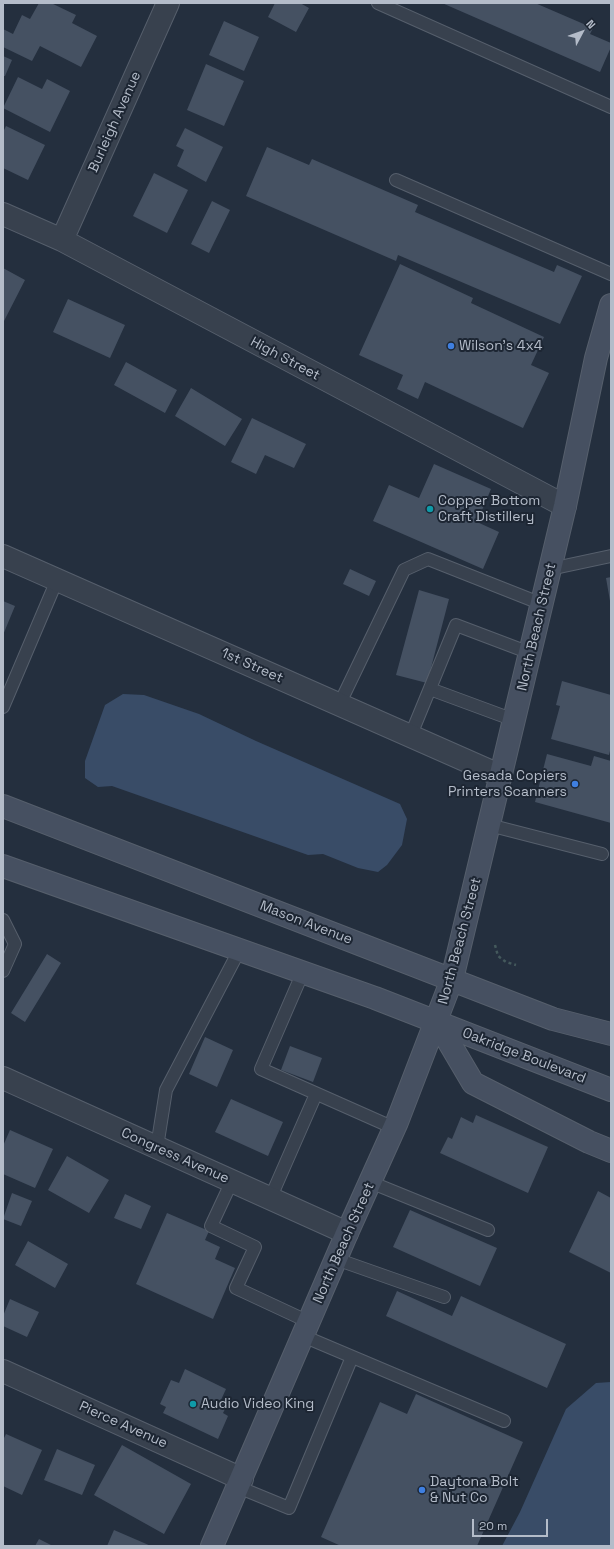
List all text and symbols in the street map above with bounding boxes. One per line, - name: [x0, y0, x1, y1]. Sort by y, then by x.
- north arrow: [562, 12, 602, 52]
- text: N: [583, 17, 599, 32]
- street label: Burleigh Avenue: [85, 69, 145, 175]
- street label: High Street: [247, 334, 323, 384]
- place label: Wilson's 4x4: [459, 338, 543, 354]
- marker: Wilson's 4x4: [446, 341, 456, 351]
- place label: Copper Bottom Craft Distillery: [438, 493, 540, 526]
- marker: Copper Bottom Craft Distillery: [425, 504, 435, 514]
- street label: North Beach Street: [514, 561, 560, 693]
- street label: 1st Street: [218, 645, 286, 687]
- place label: Gesada Copiers Printers Scanners: [448, 768, 567, 800]
- marker: Gesada Copiers Printers Scanners: [570, 779, 580, 789]
- street label: North Beach Street: [435, 876, 485, 1006]
- street label: Mason Avenue: [257, 898, 355, 948]
- street label: Oakridge Boulevard: [460, 1025, 588, 1087]
- street label: Congress Avenue: [118, 1125, 232, 1187]
- street label: North Beach Street: [310, 1180, 378, 1306]
- place label: Audio Video King: [201, 1396, 314, 1412]
- street label: Pierce Avenue: [76, 1398, 170, 1452]
- marker: Audio Video King: [188, 1399, 198, 1409]
- place label: Daytona Bolt & Nut Co: [430, 1474, 519, 1506]
- marker: Daytona Bolt & Nut Co: [417, 1485, 427, 1495]
- scale bar: [474, 1511, 550, 1537]
- text: 20 m: [479, 1518, 507, 1534]

